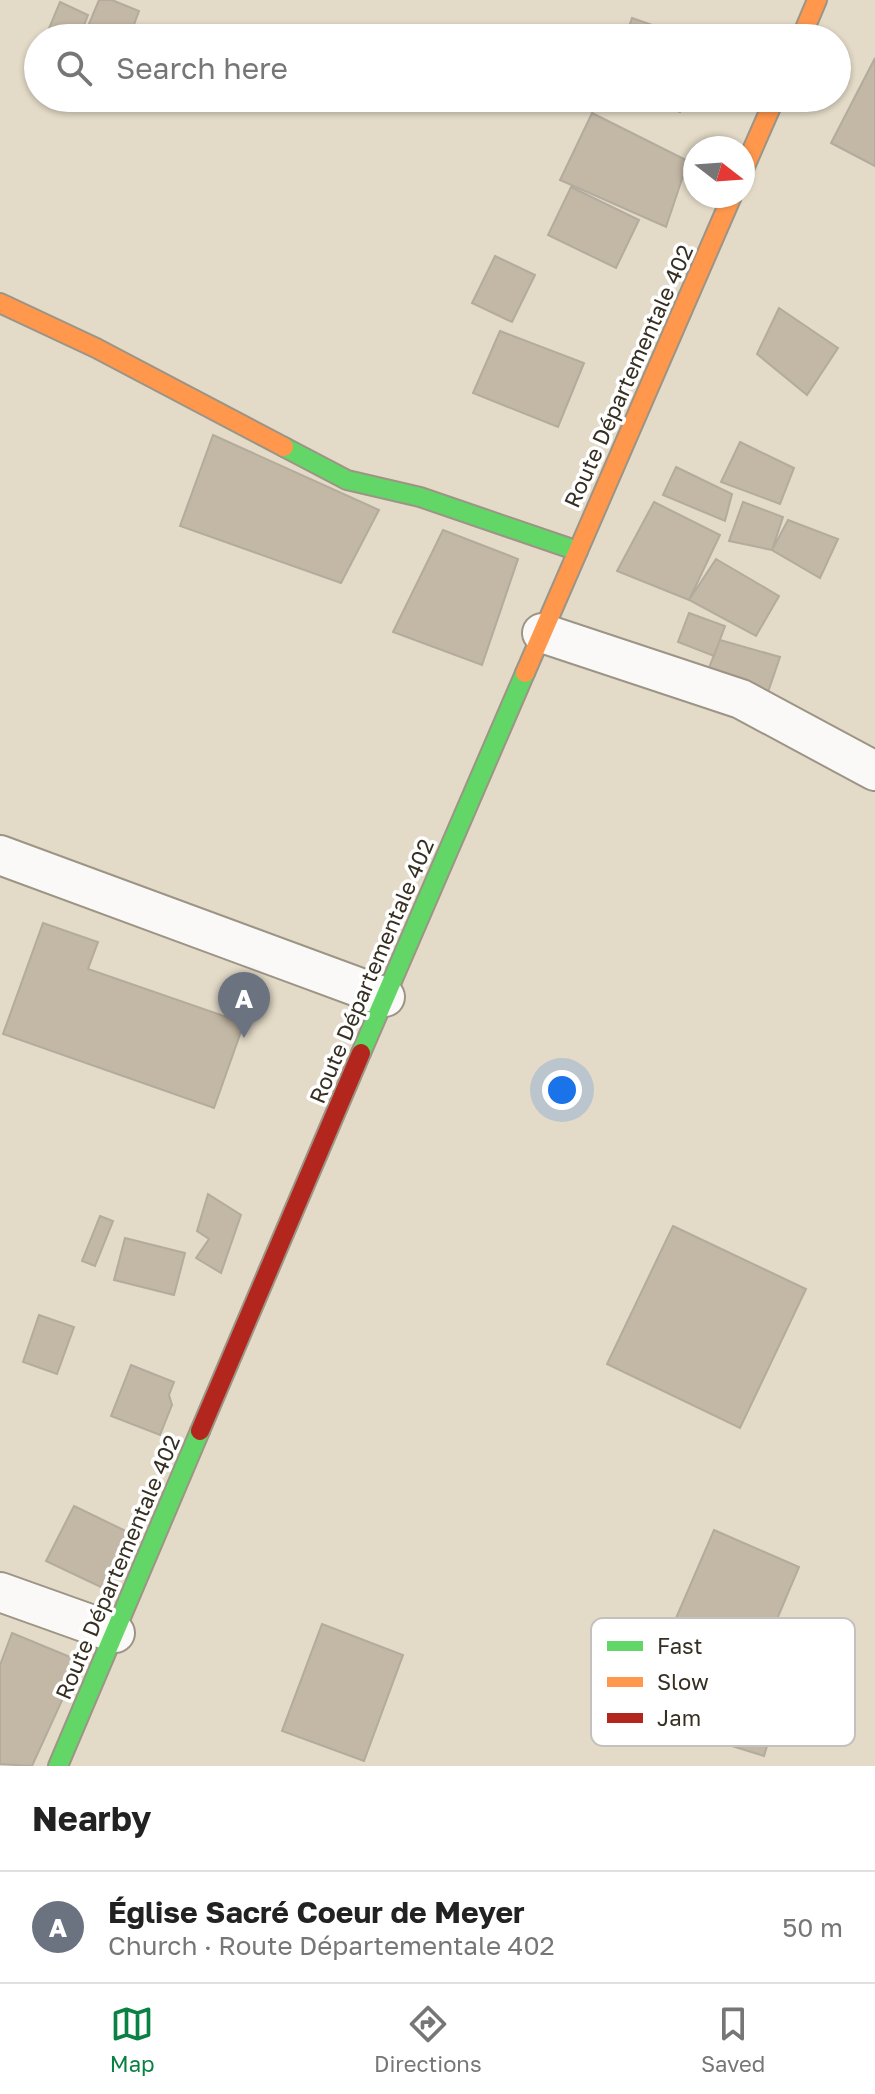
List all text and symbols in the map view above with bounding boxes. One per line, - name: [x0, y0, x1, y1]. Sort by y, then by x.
- search box: [24, 24, 851, 112]
- icon: search: [52, 46, 96, 90]
- text: Search here: [116, 50, 288, 86]
- north arrow: [683, 136, 755, 208]
- street label: Route Départementale 402: [558, 240, 698, 512]
- street label: Route Départementale 402: [303, 835, 439, 1107]
- pin: A: [218, 972, 270, 1038]
- your location: [542, 1070, 582, 1110]
- street label: Route Départementale 402: [49, 1431, 185, 1703]
- legend: [591, 1618, 855, 1746]
- text: Fast: [657, 1632, 703, 1659]
- text: Slow: [657, 1668, 709, 1695]
- text: Jam: [657, 1704, 701, 1731]
- text: Nearby: [32, 1798, 152, 1838]
- text: Église Sacré Coeur de Meyer: [108, 1894, 525, 1930]
- text: A: [49, 1912, 67, 1943]
- text: 50 m: [782, 1912, 843, 1943]
- text: Church · Route Départementale 402: [108, 1930, 555, 1961]
- tab: Map: [110, 2002, 155, 2077]
- tab: Directions: [374, 2002, 482, 2077]
- tab: Saved: [701, 2002, 765, 2077]

